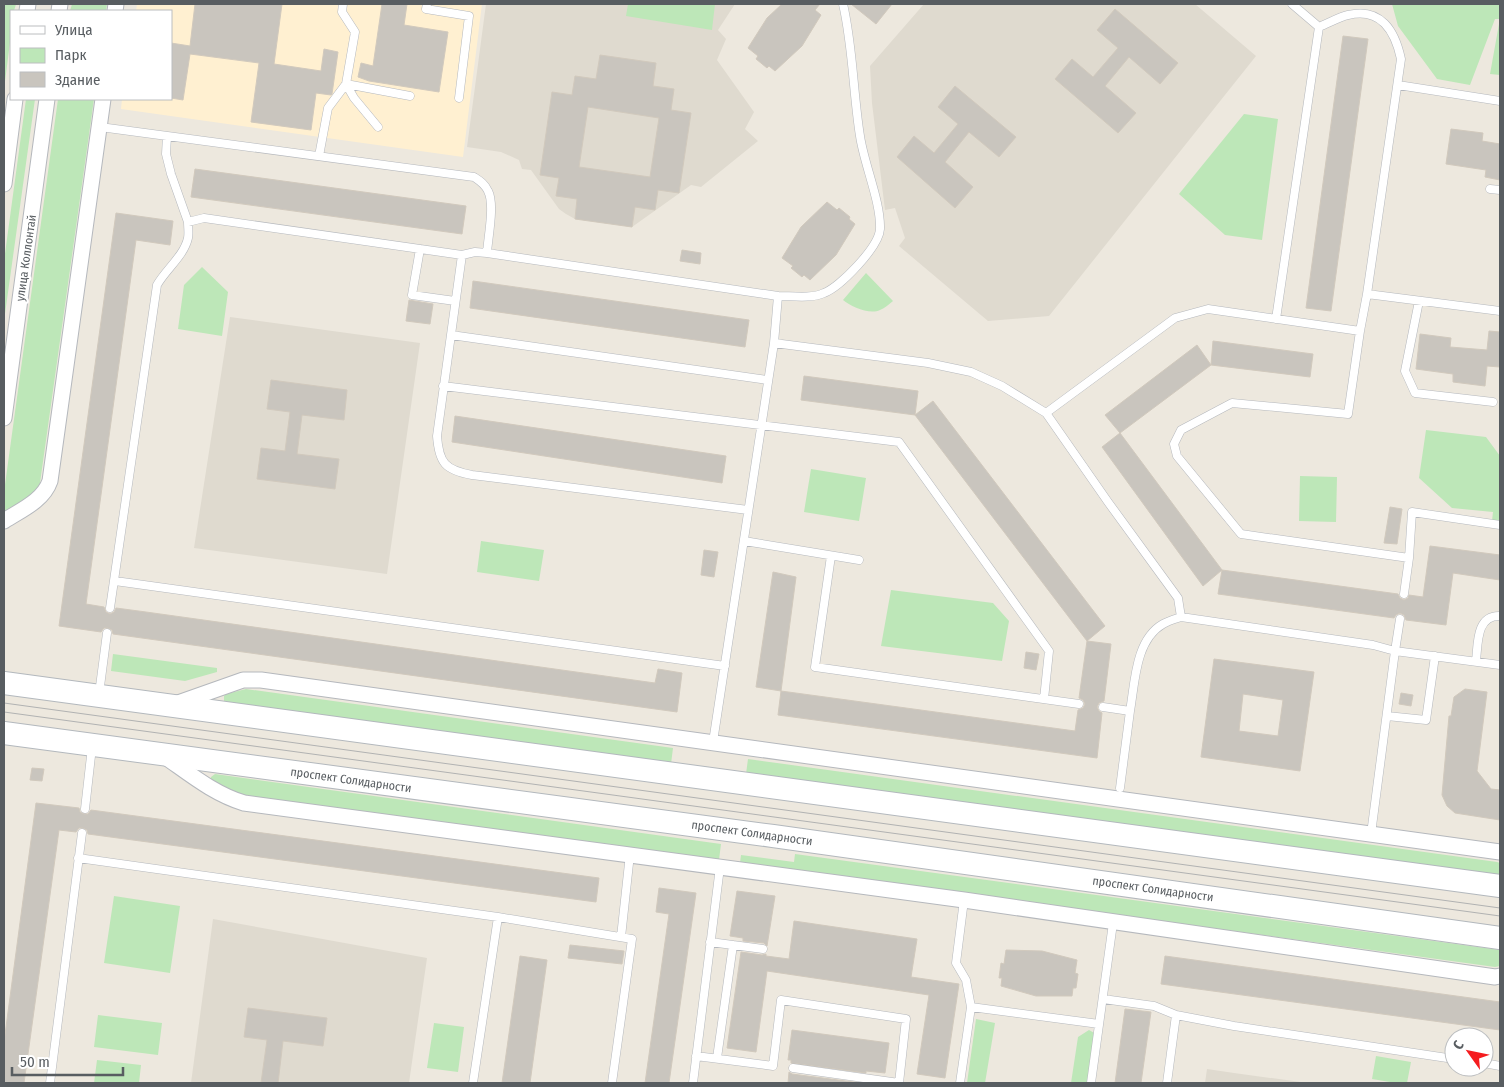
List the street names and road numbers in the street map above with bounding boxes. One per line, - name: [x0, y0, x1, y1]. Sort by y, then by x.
- street label: улица Коллонтай: [13, 214, 39, 302]
- street label: проспект Солидарности: [290, 765, 412, 795]
- street label: проспект Солидарности: [691, 818, 813, 848]
- street label: проспект Солидарности: [1092, 874, 1214, 904]

